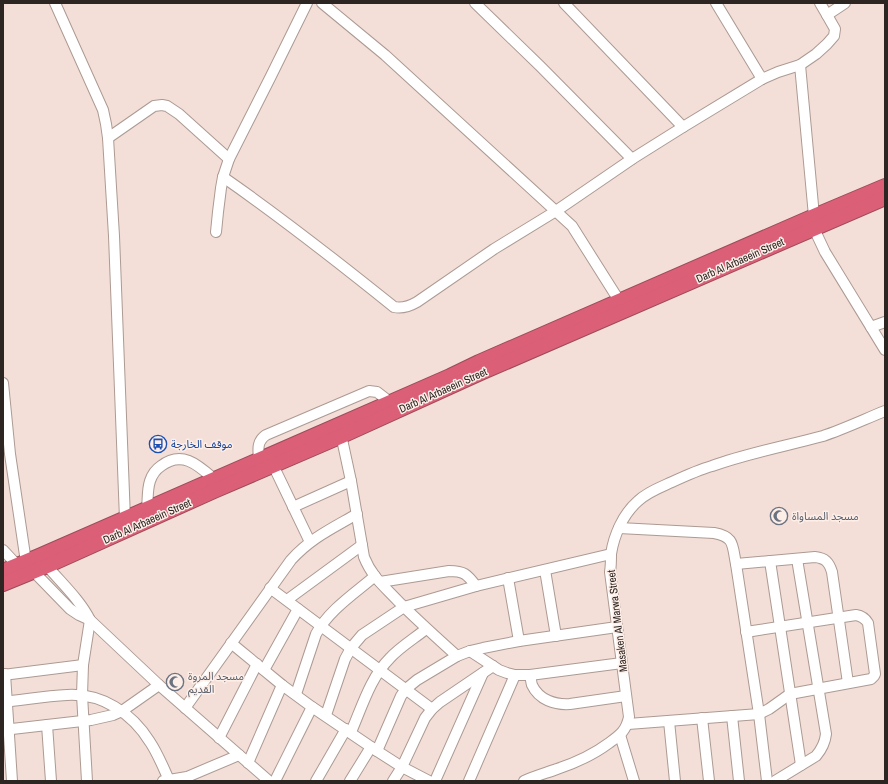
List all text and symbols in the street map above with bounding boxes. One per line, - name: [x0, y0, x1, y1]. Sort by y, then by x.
- street label: Darb Al Arbaeein Street: [694, 234, 787, 286]
- street label: Darb Al Arbaeein Street: [397, 364, 490, 416]
- bus stop icon: موقف الخارجة: [148, 434, 168, 454]
- place label: موقف الخارجة: [171, 437, 233, 451]
- street label: Darb Al Arbaeein Street: [101, 495, 194, 547]
- mosque icon: مسجد المساواة: [769, 506, 789, 526]
- place label: مسجد المساواة: [792, 509, 859, 523]
- street label: Masaken Al Marwa Street: [604, 569, 630, 673]
- place label: مسجد المروة القديم: [188, 669, 244, 698]
- mosque icon: مسجد المروة القديم: [165, 672, 185, 692]

